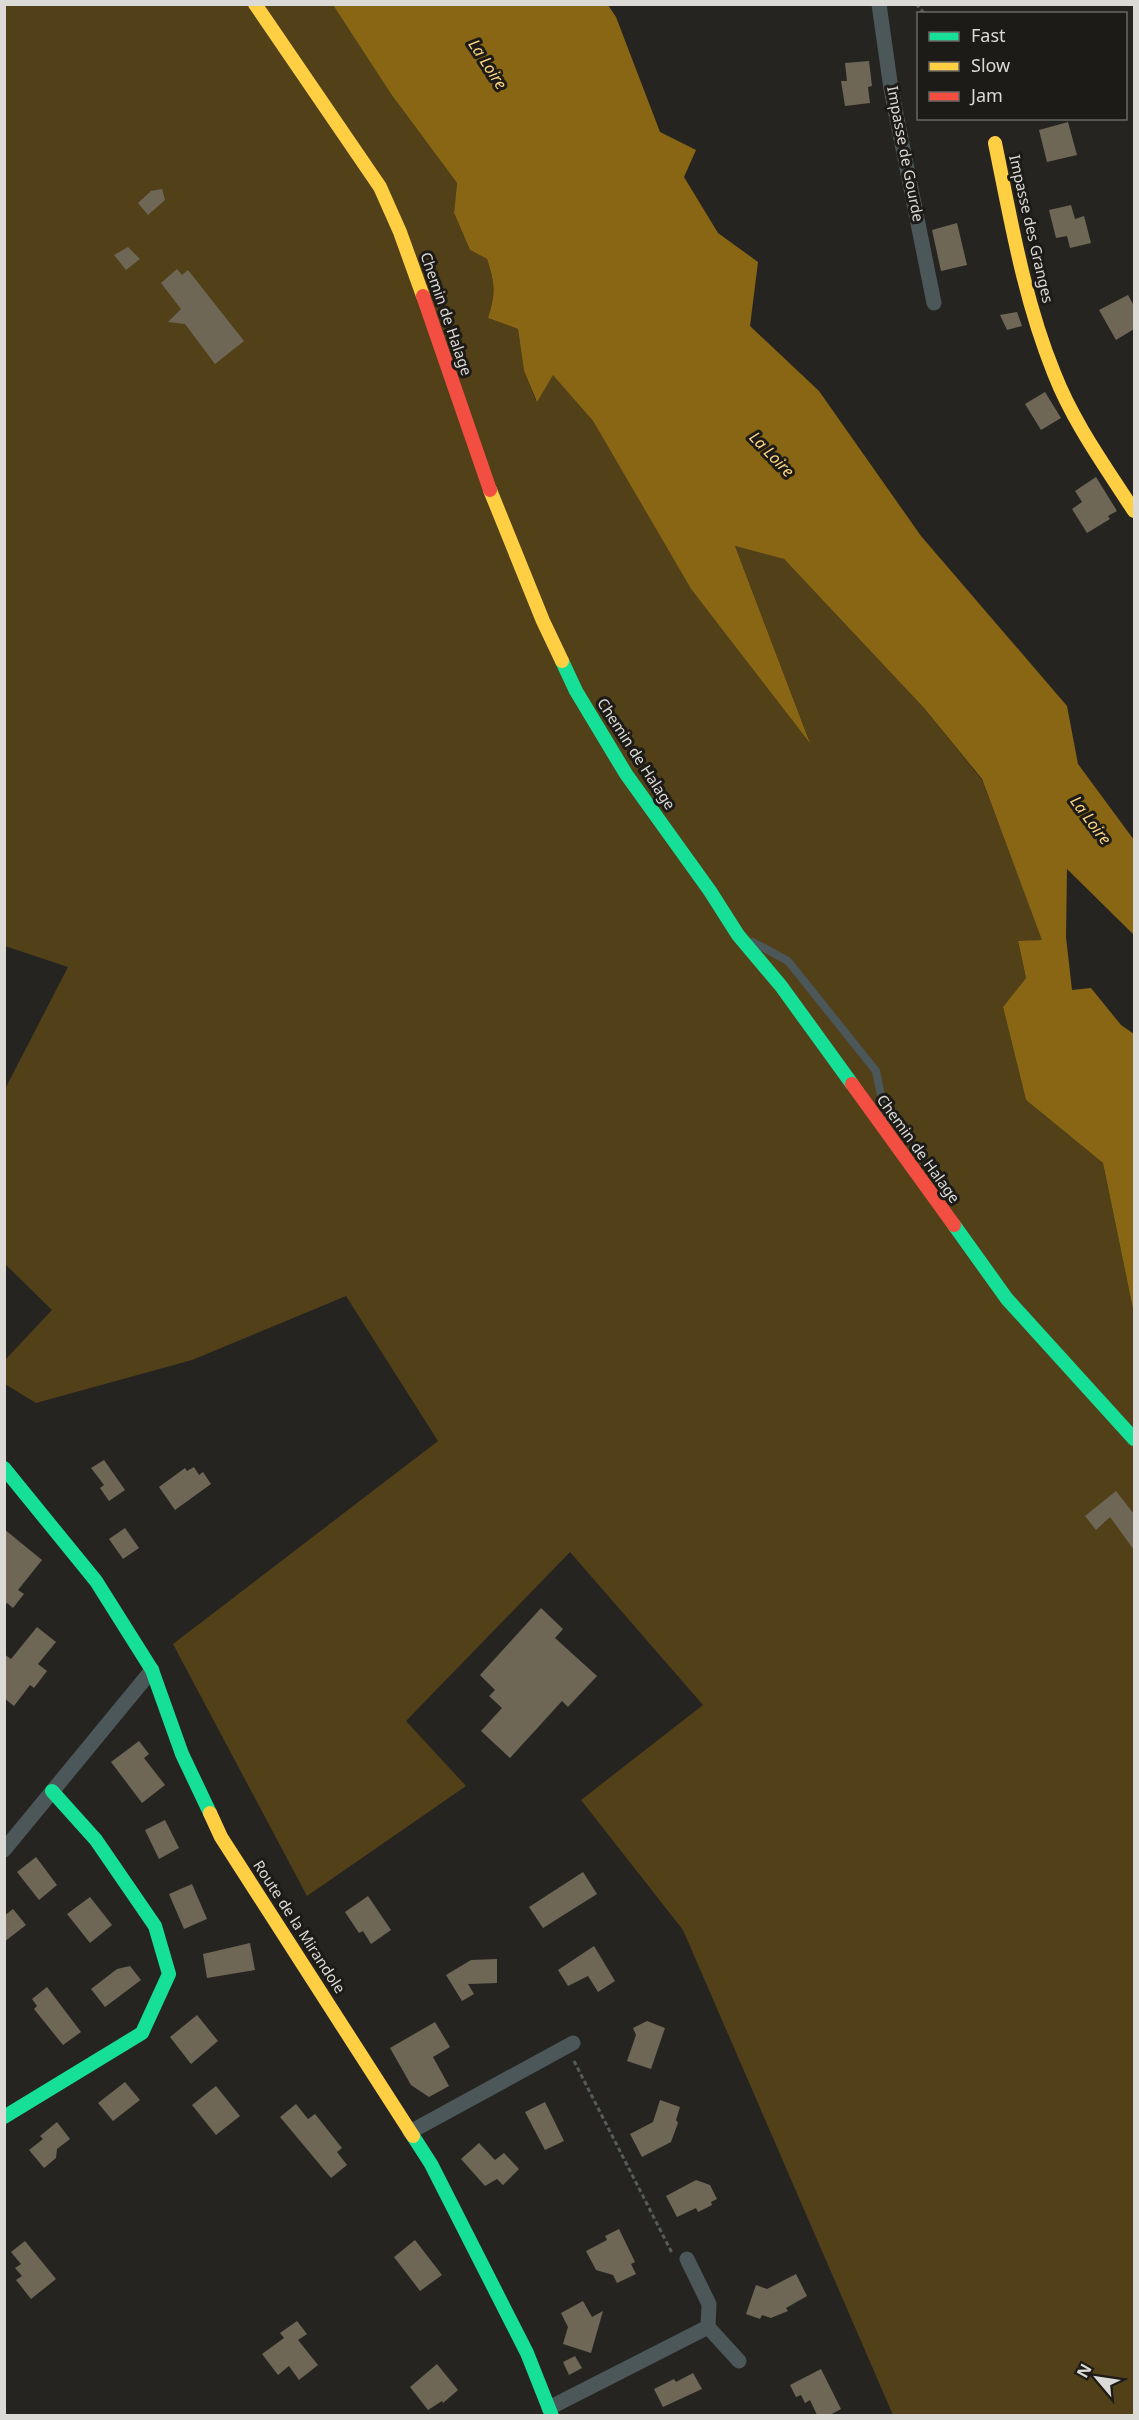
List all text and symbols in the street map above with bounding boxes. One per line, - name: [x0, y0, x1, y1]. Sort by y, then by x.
- legend: [917, 12, 1127, 120]
- text: Fast: [971, 23, 1006, 47]
- water label: La Loire: [464, 35, 512, 93]
- text: Slow: [971, 53, 1010, 77]
- text: Jam: [969, 83, 1003, 107]
- street label: Impasse de Gourde: [883, 84, 929, 223]
- street label: Impasse des Granges: [1005, 153, 1059, 305]
- street label: Chemin de Halage: [416, 249, 477, 378]
- water label: La Loire: [745, 426, 799, 482]
- street label: Chemin de Halage: [593, 694, 680, 813]
- water label: La Loire: [1065, 791, 1117, 849]
- street label: Chemin de Halage: [873, 1090, 965, 1207]
- street label: Route de la Mirandole: [249, 1856, 350, 1997]
- north arrow: [1067, 2348, 1127, 2408]
- text: N: [1071, 2360, 1097, 2382]

